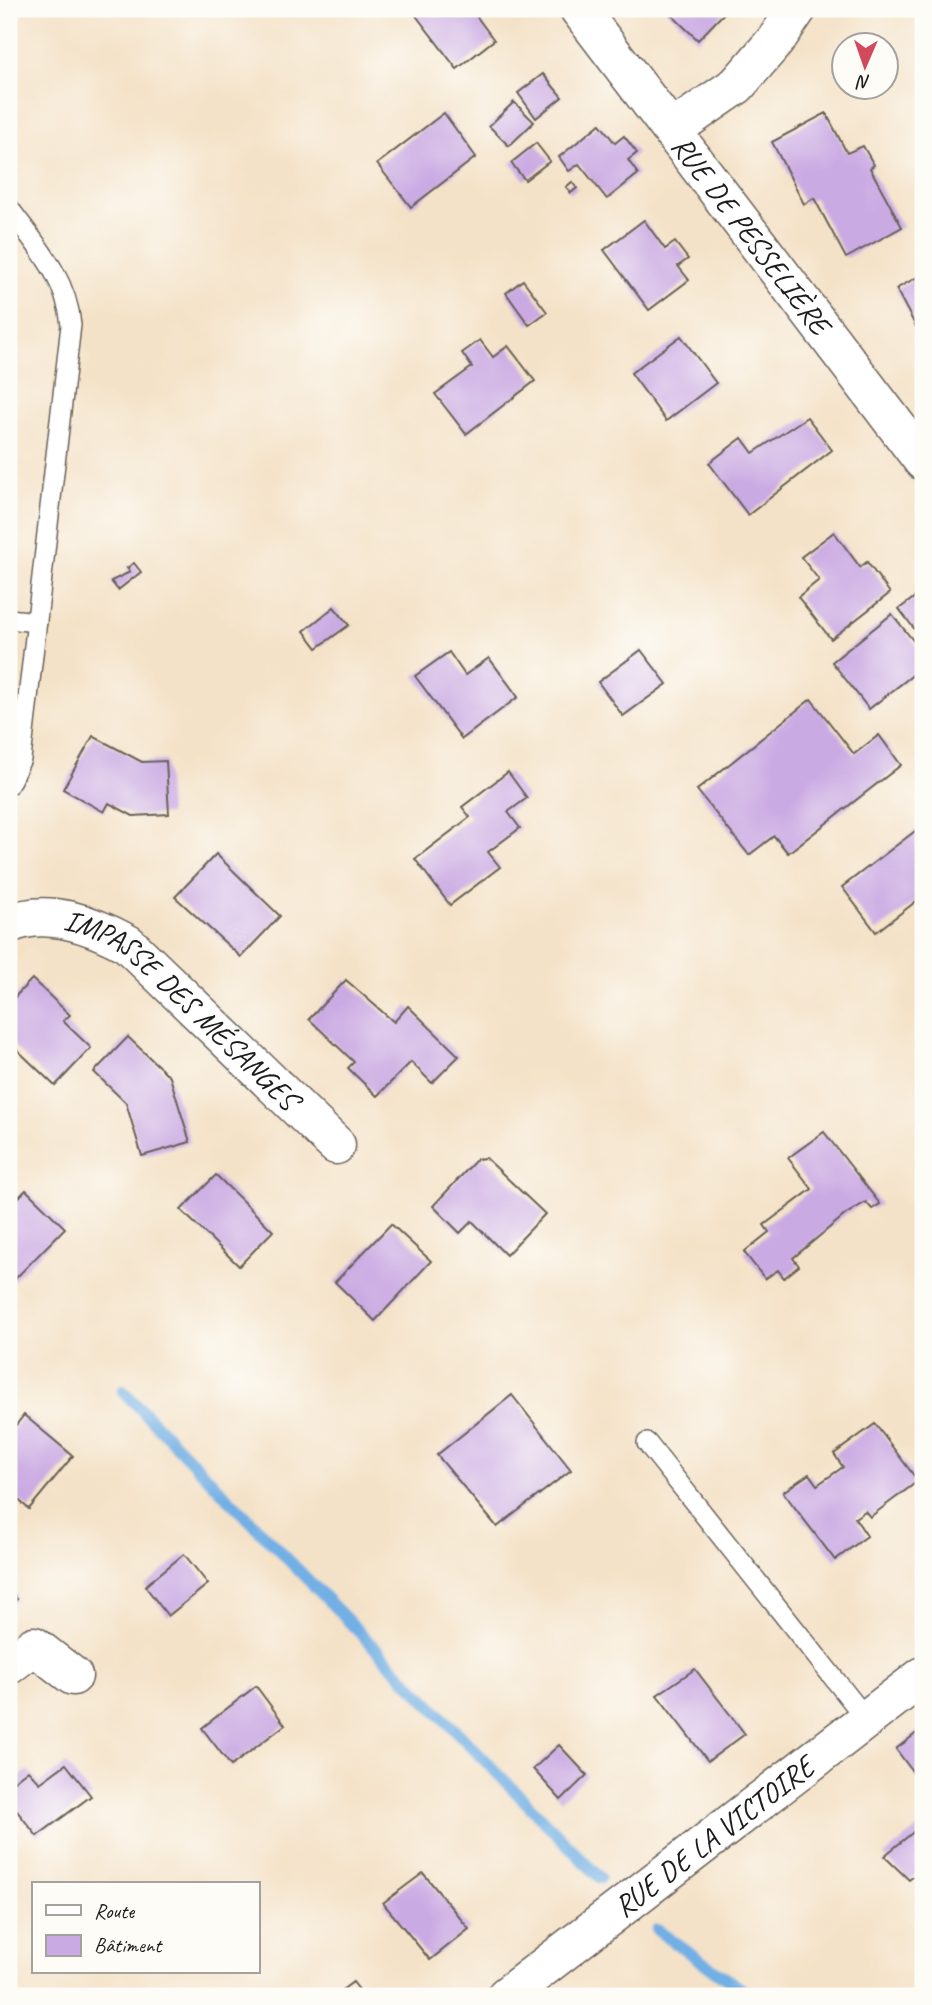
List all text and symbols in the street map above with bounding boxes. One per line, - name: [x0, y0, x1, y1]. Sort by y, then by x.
- north arrow: [830, 32, 900, 102]
- text: N: [855, 70, 871, 94]
- street label: RUE DE PESSELIÈRE: [663, 128, 841, 345]
- street label: IMPASSE DES MÉSANGES: [60, 901, 311, 1121]
- street label: RUE DE LA VICTOIRE: [606, 1745, 824, 1925]
- legend: [32, 1882, 259, 1974]
- text: Route: [94, 1898, 135, 1924]
- text: Bâtiment: [94, 1932, 163, 1958]

